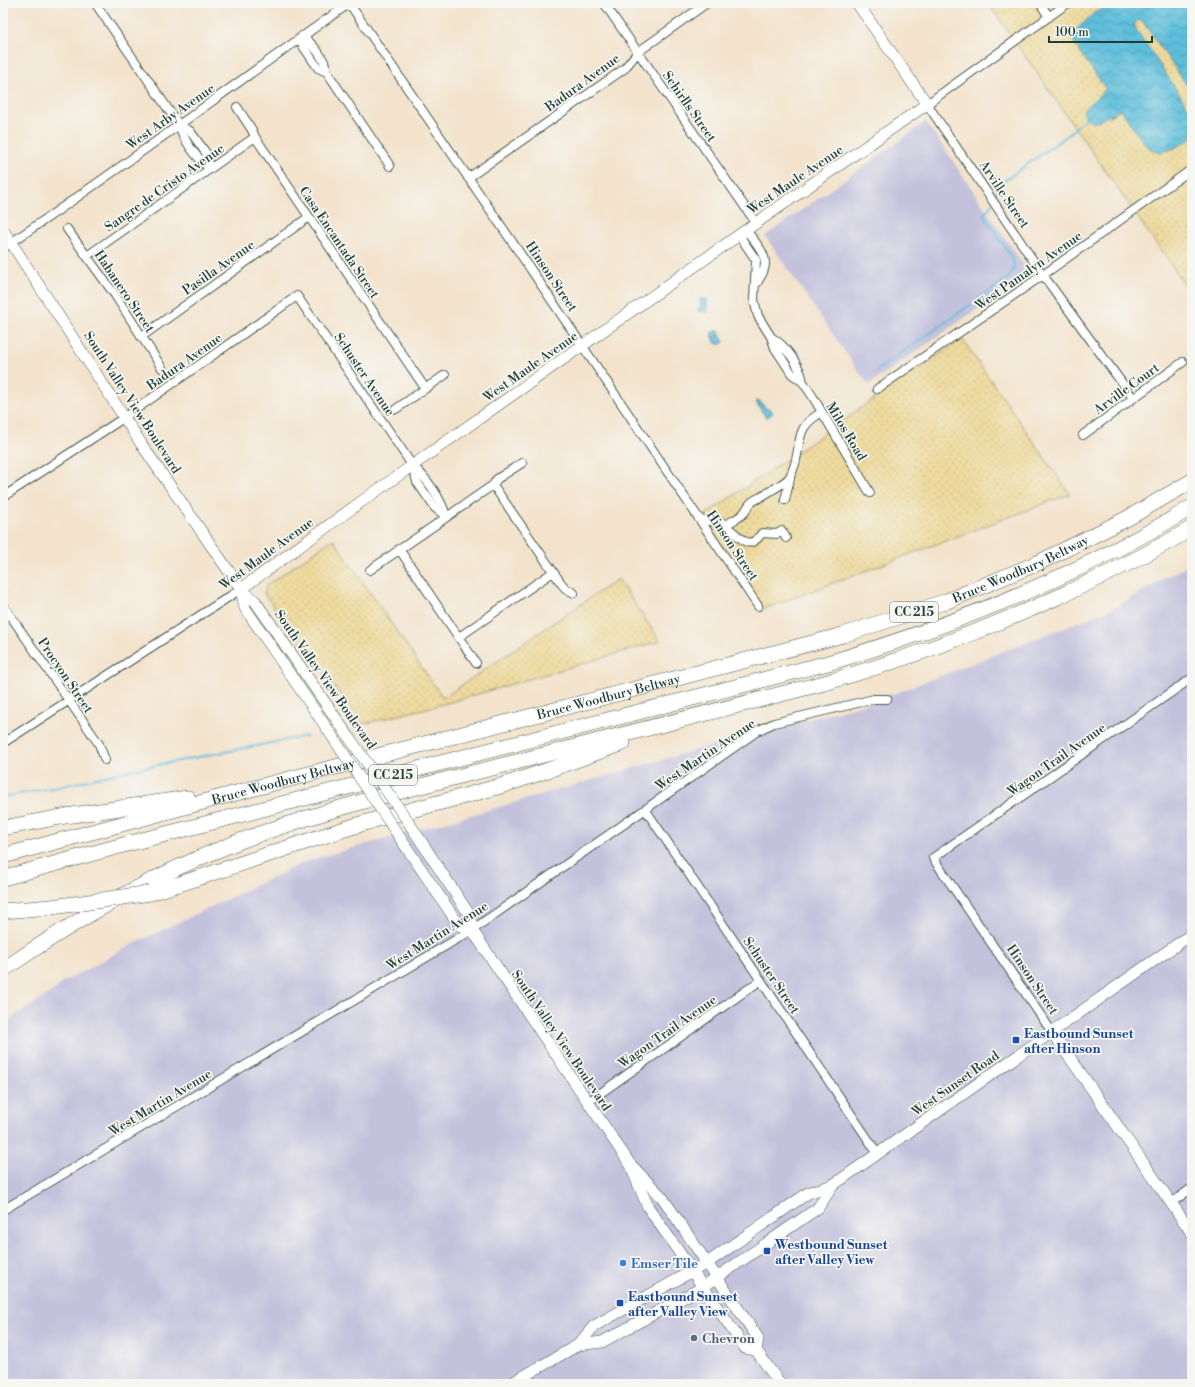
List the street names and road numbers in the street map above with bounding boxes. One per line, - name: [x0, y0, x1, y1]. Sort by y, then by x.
- street label: Badura Avenue: [541, 50, 623, 116]
- street label: Schirlls Street: [659, 68, 720, 145]
- street label: West Arby Avenue: [123, 80, 218, 154]
- street label: Sangre de Cristo Avenue: [102, 140, 228, 235]
- street label: West Maule Avenue: [744, 142, 847, 218]
- street label: Arville Street: [975, 157, 1033, 232]
- street label: Casa Encantada Street: [296, 184, 383, 302]
- street label: West Pamalyn Avenue: [971, 228, 1085, 314]
- street label: Pasilla Avenue: [179, 237, 258, 299]
- street label: Hinson Street: [522, 238, 581, 315]
- street label: Habanero Street: [91, 247, 158, 336]
- street label: South Valley View Boulevard: [80, 328, 185, 477]
- street label: West Maule Avenue: [479, 328, 581, 406]
- street label: Badura Avenue: [143, 330, 226, 394]
- street label: Schuster Avenue: [330, 330, 398, 420]
- street label: Arville Court: [1090, 359, 1163, 418]
- street label: Milos Road: [822, 399, 870, 464]
- street label: Hinson Street: [703, 507, 762, 584]
- street label: West Maule Avenue: [216, 514, 317, 594]
- street label: Bruce Woodbury Beltway: [949, 532, 1092, 607]
- road number: CC 215: [890, 602, 938, 622]
- street label: South Valley View Boulevard: [271, 607, 380, 753]
- street label: Procyon Street: [34, 635, 96, 717]
- street label: Bruce Woodbury Beltway: [534, 671, 682, 724]
- street label: West Martin Avenue: [652, 715, 759, 795]
- street label: Wagon Trail Avenue: [1003, 720, 1109, 800]
- street label: Bruce Woodbury Beltway: [209, 755, 357, 809]
- road number: CC 215: [369, 765, 417, 785]
- street label: West Martin Avenue: [383, 898, 492, 974]
- street label: Schuster Street: [740, 934, 803, 1017]
- street label: Hinson Street: [1003, 941, 1062, 1018]
- street label: South Valley View Boulevard: [508, 967, 615, 1115]
- street label: Wagon Trail Avenue: [614, 992, 720, 1072]
- street label: West Sunset Road: [908, 1047, 1003, 1120]
- street label: West Martin Avenue: [105, 1066, 215, 1140]

